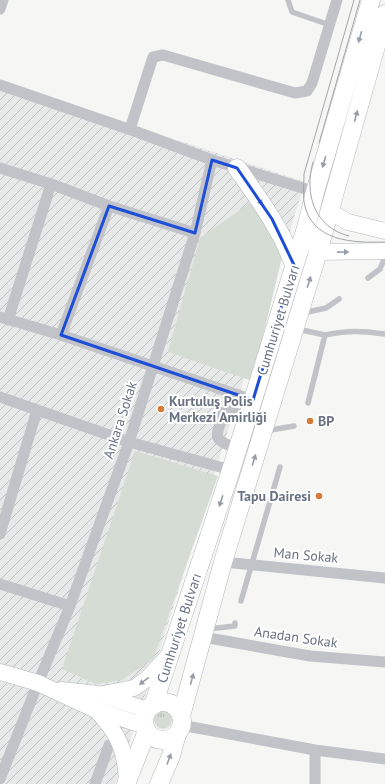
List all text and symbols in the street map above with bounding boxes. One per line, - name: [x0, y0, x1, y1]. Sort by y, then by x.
- one-way arrow: [357, 32, 363, 44]
- one-way arrow: [353, 110, 359, 122]
- one-way arrow: [321, 156, 327, 168]
- one-way arrow: [255, 195, 263, 205]
- one-way arrow: [337, 249, 350, 255]
- street label: Cumhuriyet Bulvarı: [253, 263, 303, 377]
- one-way arrow: [306, 275, 312, 287]
- street label: Ankara Sokak: [99, 379, 141, 461]
- place label: Kurtuluş Polis Merkezi Amirliği: [169, 392, 267, 426]
- marker: Kurtuluş Polis Merkezi Amirliği: [156, 404, 166, 414]
- place label: BP: [318, 412, 334, 430]
- marker: BP: [305, 416, 315, 426]
- one-way arrow: [252, 453, 258, 465]
- place label: Tapu Dairesi: [237, 487, 311, 505]
- marker: Tapu Dairesi: [314, 491, 324, 501]
- one-way arrow: [218, 495, 224, 507]
- street label: Man Sokak: [273, 543, 339, 567]
- street label: Cumhuriyet Bulvarı: [153, 571, 205, 685]
- street label: Anadan Sokak: [253, 622, 339, 652]
- one-way arrow: [189, 673, 195, 685]
- one-way arrow: [138, 676, 149, 685]
- one-way arrow: [167, 753, 173, 765]

